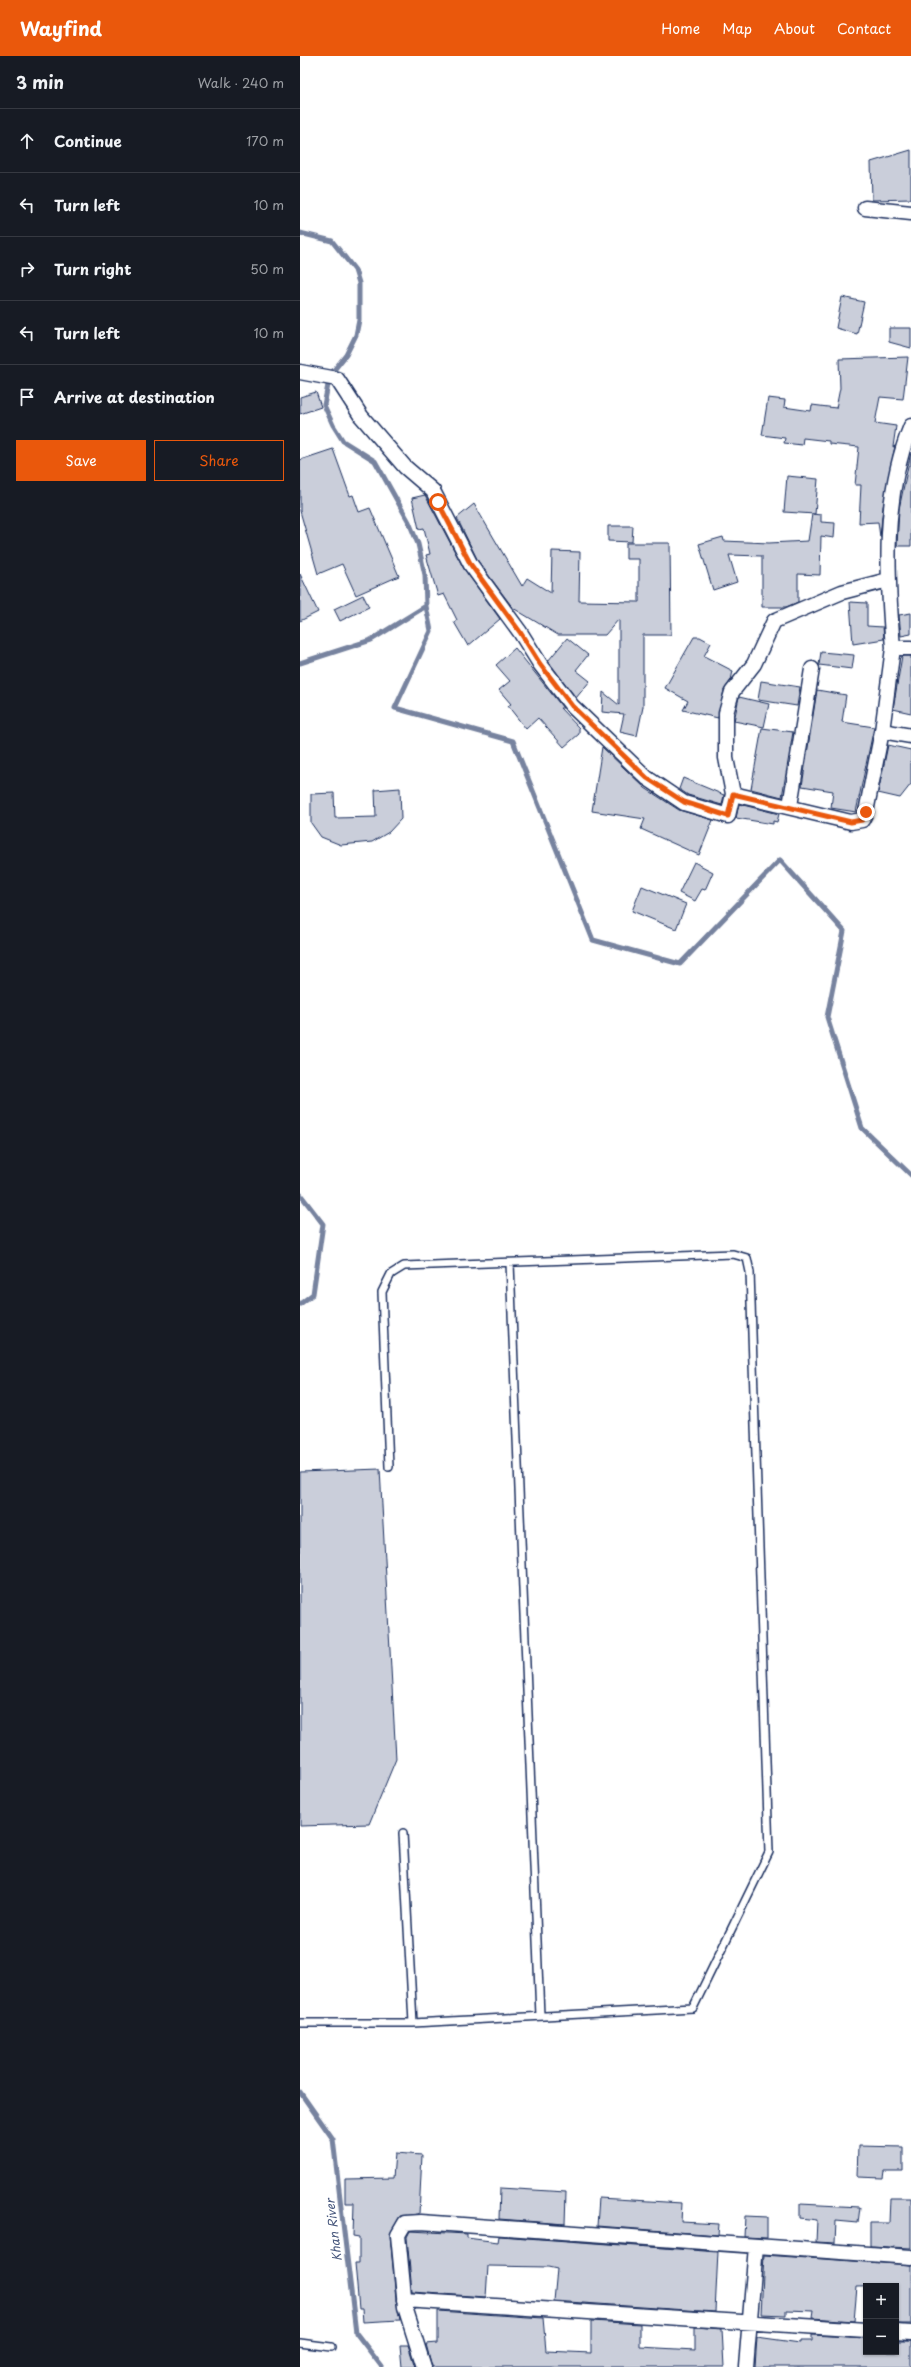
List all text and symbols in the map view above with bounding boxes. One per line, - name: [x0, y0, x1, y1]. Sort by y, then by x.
- text: Wayfind: [20, 14, 102, 42]
- text: Home: [661, 18, 700, 39]
- text: Map: [722, 18, 752, 39]
- text: About: [774, 18, 815, 39]
- text: Contact: [837, 18, 891, 39]
- text: 3 min: [16, 69, 64, 95]
- text: Walk · 240 m: [198, 73, 284, 92]
- text: Continue: [54, 129, 122, 152]
- icon: ahead: [16, 130, 38, 152]
- text: 170 m: [246, 131, 284, 150]
- text: Turn left: [54, 193, 120, 216]
- icon: left: [16, 194, 38, 216]
- text: 10 m: [254, 195, 284, 214]
- text: Turn right: [54, 257, 131, 280]
- icon: right: [16, 258, 38, 280]
- text: 50 m: [250, 259, 284, 278]
- text: Turn left: [54, 321, 120, 344]
- icon: left: [16, 322, 38, 344]
- text: 10 m: [254, 323, 284, 342]
- text: Arrive at destination: [54, 385, 215, 408]
- icon: arrive: [16, 386, 38, 408]
- button: Save: [16, 440, 146, 481]
- button: Share: [154, 440, 284, 481]
- route start: [429, 493, 447, 511]
- route end: [857, 803, 875, 821]
- water label: Khan River: [320, 2196, 346, 2262]
- map controls: [863, 2283, 899, 2355]
- button: +: [863, 2283, 899, 2319]
- button: −: [863, 2319, 899, 2355]

